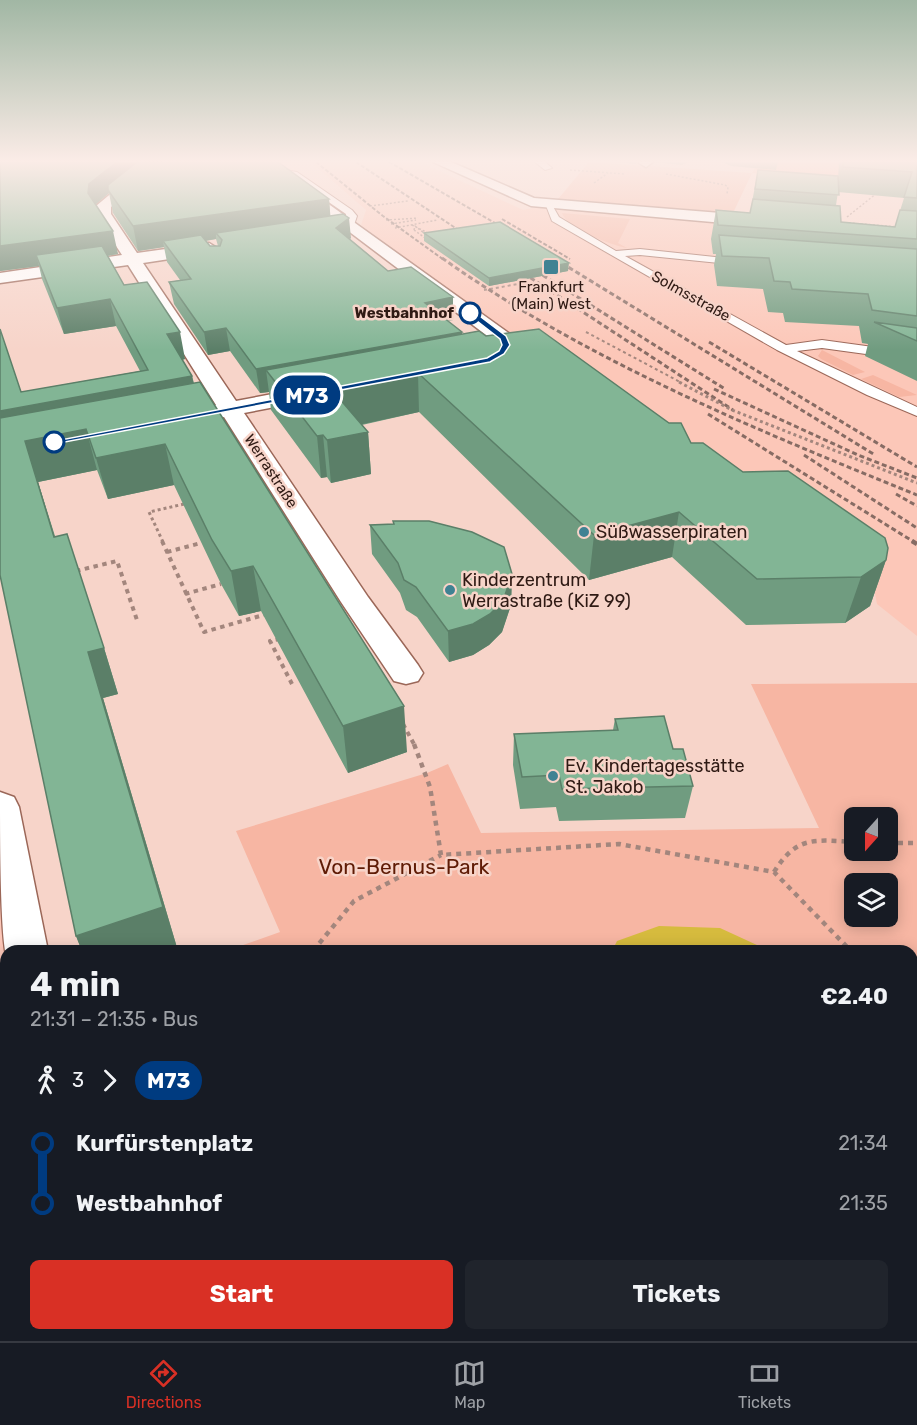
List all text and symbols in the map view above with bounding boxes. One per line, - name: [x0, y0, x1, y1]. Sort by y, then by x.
- marker: Frankfurt (Main) West: [542, 258, 560, 276]
- street label: Solmsstraße: [649, 267, 733, 325]
- place label: Frankfurt (Main) West: [511, 278, 591, 313]
- marker: Westbahnhof: [459, 302, 481, 324]
- place label: Westbahnhof: [354, 304, 454, 322]
- line badge: M73: [272, 376, 342, 414]
- text: M73: [285, 383, 329, 408]
- unlabelled marker: [43, 431, 65, 453]
- street label: Werrastraße: [241, 431, 301, 511]
- place label: Süßwasserpiraten: [596, 521, 747, 543]
- marker: Süßwasserpiraten: [577, 525, 591, 539]
- place label: Kinderzentrum Werrastraße (KiZ 99): [462, 569, 631, 612]
- marker: Kinderzentrum Werrastraße (KiZ 99): [443, 583, 457, 597]
- place label: Ev. Kindertagesstätte St. Jakob: [565, 755, 745, 798]
- marker: Ev. Kindertagesstätte St. Jakob: [546, 769, 560, 783]
- north arrow: [844, 807, 898, 861]
- map controls: [844, 807, 898, 927]
- park label: Von-Bernus-Park: [319, 854, 490, 879]
- button: layers: [844, 873, 898, 927]
- text: 4 min: [30, 965, 120, 1004]
- text: €2.40: [820, 983, 888, 1010]
- text: 21:31 – 21:35 · Bus: [30, 1007, 198, 1031]
- icon: walk: [30, 1064, 63, 1097]
- icon: forward: [93, 1064, 126, 1097]
- text: 3: [72, 1068, 84, 1092]
- text: M73: [147, 1068, 190, 1093]
- text: Kurfürstenplatz: [76, 1130, 253, 1157]
- text: 21:34: [838, 1131, 888, 1155]
- text: Westbahnhof: [76, 1190, 222, 1217]
- text: 21:35: [839, 1191, 888, 1215]
- button: Start: [30, 1260, 453, 1329]
- button: Tickets: [465, 1260, 888, 1329]
- tab: Directions: [126, 1357, 202, 1412]
- tab: Map: [453, 1357, 486, 1412]
- tab: Tickets: [738, 1357, 791, 1412]

